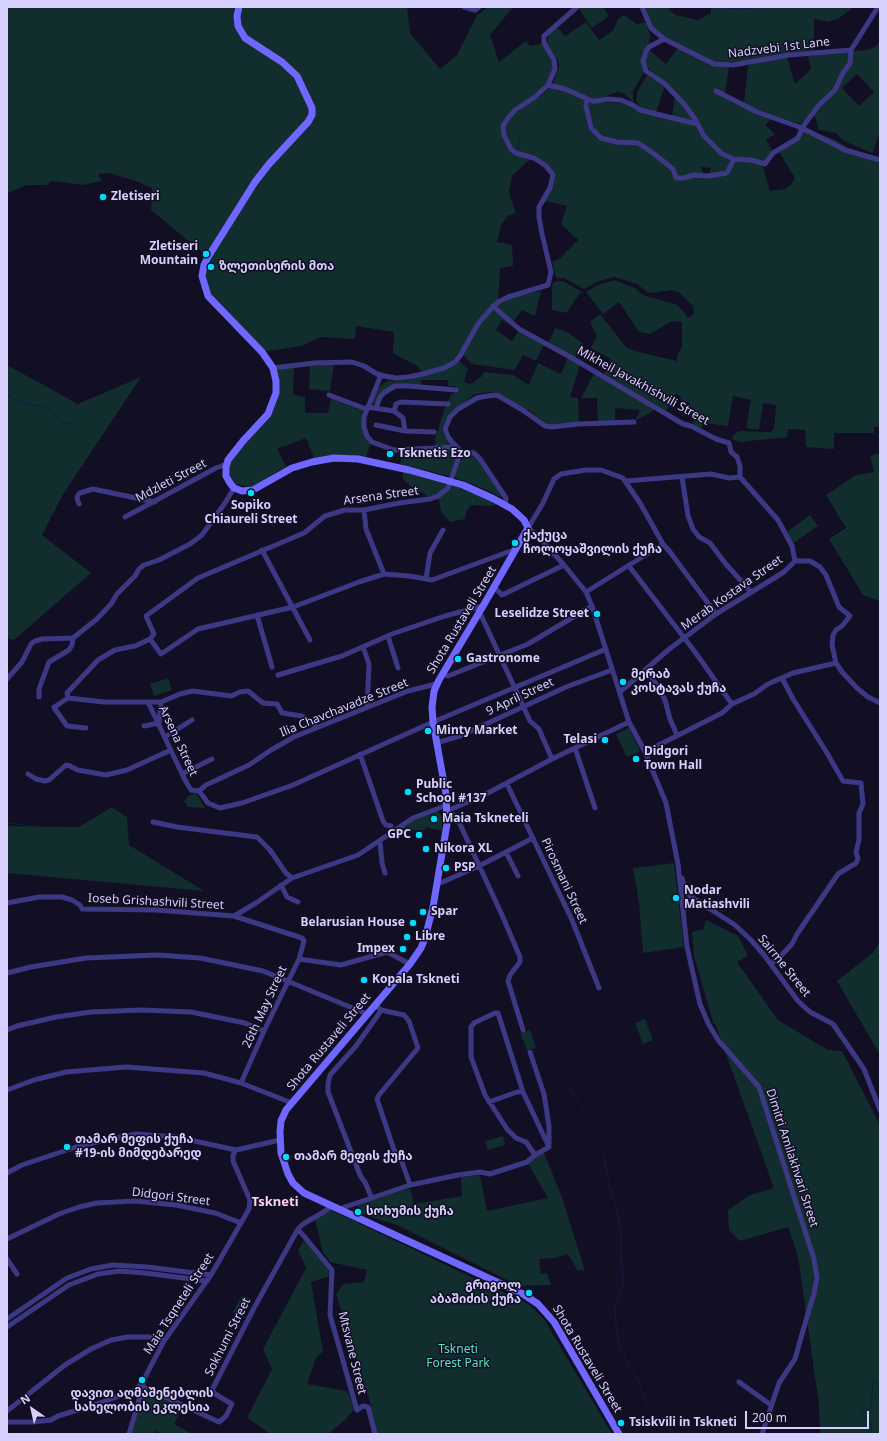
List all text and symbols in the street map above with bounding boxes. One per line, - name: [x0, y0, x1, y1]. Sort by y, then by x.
- street label: Nadzvebi 1st Lane: [727, 35, 831, 61]
- place label: Zletiseri: [111, 190, 160, 204]
- marker: Zletiseri: [98, 192, 108, 202]
- place label: Zletiseri Mountain: [140, 240, 198, 268]
- marker: Zletiseri Mountain: [201, 249, 211, 259]
- place label: ზლეთისერის მთა: [219, 260, 334, 274]
- marker: ზლეთისერის მთა: [206, 262, 216, 272]
- street label: Mikheil Javakhishvili Street: [574, 344, 712, 428]
- place label: Tsknetis Ezo: [398, 447, 471, 461]
- marker: Tsknetis Ezo: [385, 449, 395, 459]
- street label: Mdzleti Street: [133, 456, 209, 506]
- street label: Arsena Street: [342, 484, 420, 508]
- marker: Sopiko Chiaureli Street: [246, 488, 256, 498]
- place label: Sopiko Chiaureli Street: [204, 499, 298, 527]
- place label: ქაქუცა ჩოლოყაშვილის ქუჩა: [523, 529, 662, 557]
- marker: ქაქუცა ჩოლოყაშვილის ქუჩა: [510, 538, 520, 548]
- street label: Merab Kostava Street: [678, 553, 786, 633]
- street label: Shota Rustaveli Street: [424, 564, 500, 676]
- place label: Leselidze Street: [495, 607, 589, 621]
- marker: Leselidze Street: [592, 609, 602, 619]
- place label: Gastronome: [466, 652, 540, 666]
- marker: Gastronome: [453, 654, 463, 664]
- place label: მერაბ კოსტავას ქუჩა: [631, 668, 726, 696]
- street label: 9 April Street: [484, 675, 556, 719]
- street label: Ilia Chavchavadze Street: [278, 676, 410, 740]
- marker: მერაბ კოსტავას ქუჩა: [618, 677, 628, 687]
- street label: Arsena Street: [155, 704, 201, 778]
- place label: Minty Market: [436, 724, 518, 738]
- marker: Minty Market: [423, 726, 433, 736]
- place label: Telasi: [563, 733, 597, 747]
- marker: Telasi: [600, 735, 610, 745]
- place label: Didgori Town Hall: [644, 745, 702, 773]
- marker: Didgori Town Hall: [631, 754, 641, 764]
- place label: Public School #137: [416, 778, 487, 806]
- marker: Public School #137: [403, 787, 413, 797]
- place label: Maia Tskneteli: [442, 812, 529, 826]
- marker: Maia Tskneteli: [429, 814, 439, 824]
- place label: GPC: [387, 828, 411, 842]
- marker: GPC: [414, 830, 424, 840]
- street label: Pirosmani Street: [538, 836, 590, 926]
- place label: Nikora XL: [434, 842, 492, 856]
- marker: Nikora XL: [421, 844, 431, 854]
- place label: PSP: [454, 861, 476, 875]
- marker: PSP: [441, 863, 451, 873]
- place label: Nodar Matiashvili: [684, 884, 750, 912]
- street label: Ioseb Grishashvili Street: [88, 891, 224, 913]
- marker: Nodar Matiashvili: [671, 893, 681, 903]
- place label: Spar: [431, 905, 458, 919]
- marker: Spar: [418, 907, 428, 917]
- place label: Belarusian House: [301, 916, 405, 930]
- marker: Belarusian House: [408, 918, 418, 928]
- place label: Libre: [415, 930, 445, 944]
- marker: Libre: [402, 932, 412, 942]
- street label: Sairme Street: [754, 932, 814, 1000]
- place label: Impex: [357, 942, 395, 956]
- marker: Impex: [398, 944, 408, 954]
- street label: 26th May Street: [240, 964, 290, 1050]
- place label: Kopala Tskneti: [372, 973, 460, 987]
- marker: Kopala Tskneti: [359, 975, 369, 985]
- street label: Shota Rustaveli Street: [284, 990, 374, 1094]
- street label: Dimitri Amilakhvari Street: [763, 1087, 821, 1229]
- place label: თამარ მეფის ქუჩა #19-ის მიმდებარედ: [75, 1133, 202, 1161]
- marker: თამარ მეფის ქუჩა #19-ის მიმდებარედ: [62, 1142, 72, 1152]
- place label: თამარ მეფის ქუჩა: [294, 1150, 412, 1164]
- marker: თამარ მეფის ქუჩა: [281, 1152, 291, 1162]
- street label: Didgori Street: [131, 1185, 211, 1209]
- district label: Tskneti: [251, 1194, 299, 1210]
- place label: სოხუმის ქუჩა: [366, 1205, 454, 1219]
- marker: სოხუმის ქუჩა: [353, 1207, 363, 1217]
- street label: Maia Tsqneteli Street: [141, 1251, 217, 1357]
- place label: გრიგოლ აბაშიძის ქუჩა: [430, 1279, 521, 1307]
- marker: გრიგოლ აბაშიძის ქუჩა: [524, 1288, 534, 1298]
- street label: Sokhumi Street: [202, 1295, 254, 1379]
- street label: Shota Rustaveli Street: [549, 1303, 625, 1415]
- street label: Mtsvane Street: [335, 1310, 369, 1396]
- park label: Tskneti Forest Park: [426, 1343, 490, 1371]
- marker: დავით აღმაშენებლის სახელობის ეკლესია: [137, 1375, 147, 1385]
- place label: დავით აღმაშენებლის სახელობის ეკლესია: [70, 1387, 214, 1415]
- north arrow: [12, 1389, 52, 1429]
- text: N: [17, 1390, 33, 1407]
- scale bar: [747, 1403, 871, 1429]
- text: 200 m: [752, 1409, 787, 1426]
- place label: Tsiskvili in Tskneti: [629, 1416, 737, 1430]
- marker: Tsiskvili in Tskneti: [616, 1418, 626, 1428]

